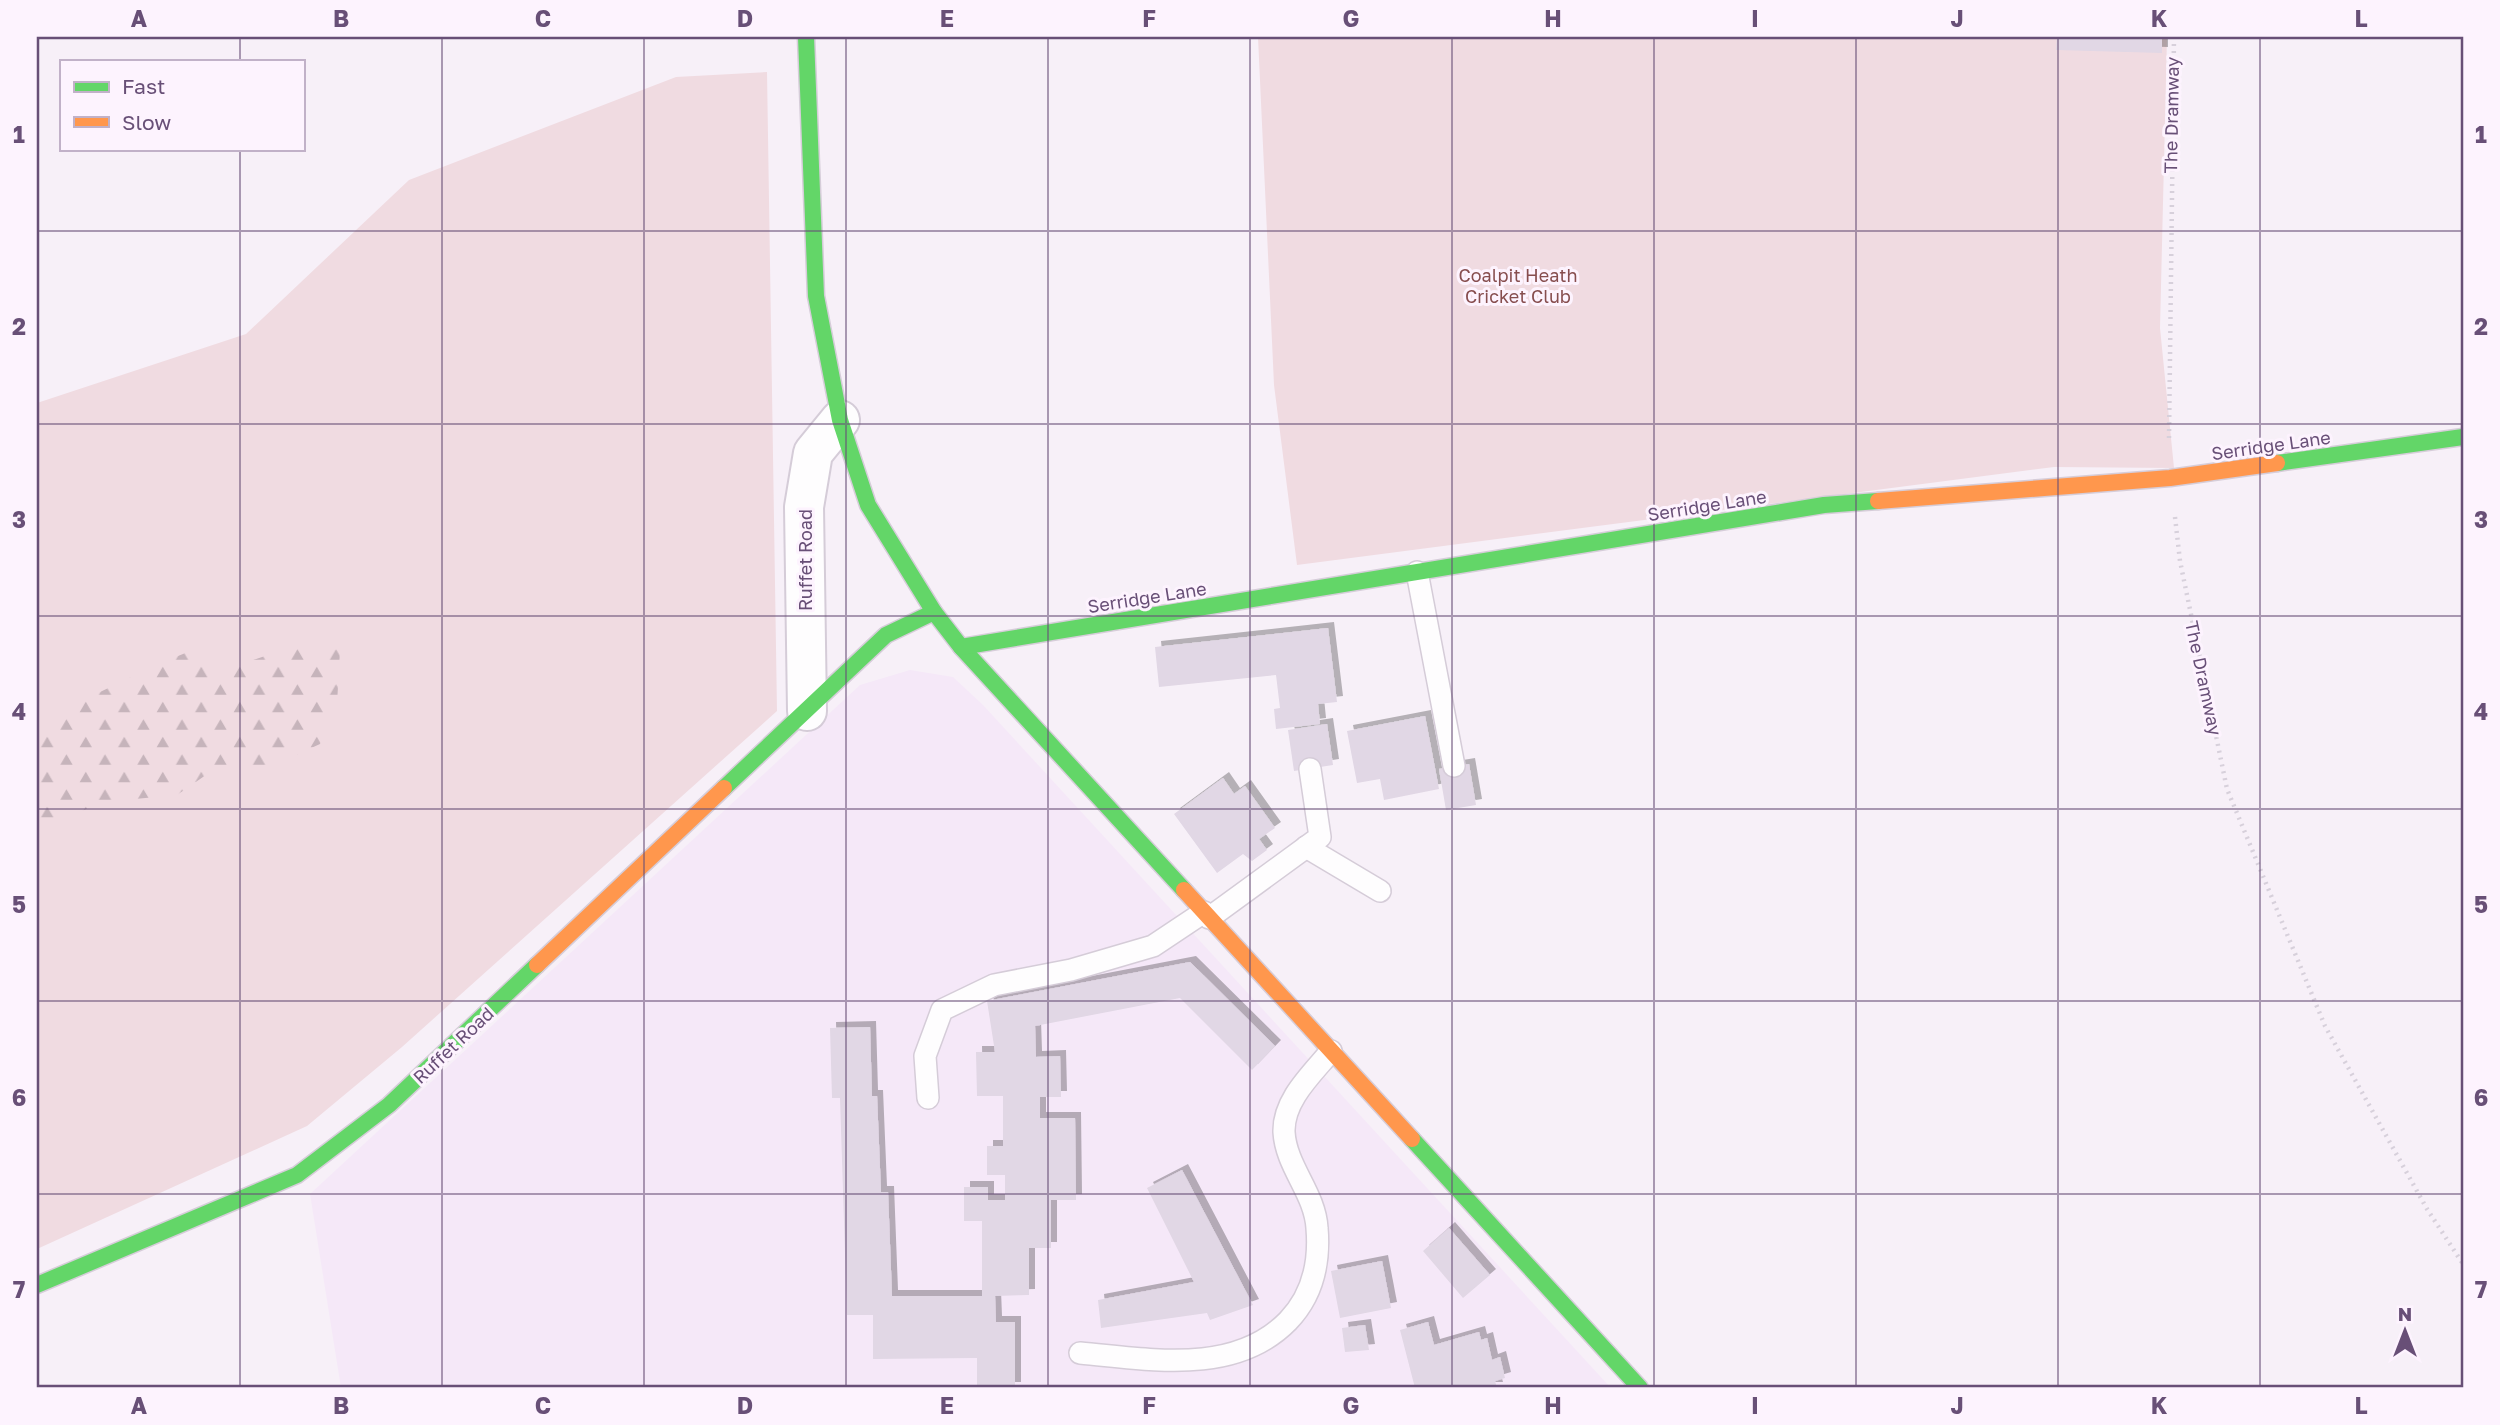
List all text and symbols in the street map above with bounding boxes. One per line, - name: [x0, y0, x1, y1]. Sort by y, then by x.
- text: A: [131, 4, 148, 32]
- text: B: [333, 4, 349, 32]
- text: C: [535, 4, 551, 32]
- text: D: [737, 4, 753, 32]
- text: E: [940, 4, 954, 32]
- text: F: [1142, 4, 1156, 32]
- text: G: [1343, 4, 1359, 32]
- text: H: [1544, 4, 1562, 32]
- text: I: [1751, 4, 1759, 32]
- text: J: [1950, 4, 1964, 32]
- text: K: [2151, 4, 2168, 32]
- text: L: [2354, 4, 2368, 32]
- street label: The Dramway: [2159, 56, 2183, 174]
- legend: [60, 60, 304, 150]
- text: Fast: [122, 73, 165, 99]
- text: Slow: [122, 109, 171, 135]
- text: 1: [13, 120, 25, 148]
- text: 1: [2475, 120, 2487, 148]
- park label: Coalpit Heath Cricket Club: [1459, 264, 1577, 307]
- text: 2: [12, 312, 26, 340]
- text: 2: [2474, 312, 2488, 340]
- street label: Serridge Lane: [2210, 426, 2332, 464]
- street label: Serridge Lane: [1646, 485, 1768, 525]
- text: 3: [12, 505, 26, 533]
- text: 3: [2474, 505, 2488, 533]
- street label: Ruffet Road: [794, 509, 816, 611]
- street label: Serridge Lane: [1086, 577, 1208, 617]
- street label: The Dramway: [2181, 619, 2227, 737]
- text: 4: [12, 697, 26, 725]
- text: 4: [2474, 697, 2488, 725]
- text: 5: [12, 890, 26, 918]
- text: 5: [2474, 890, 2488, 918]
- street label: Ruffet Road: [408, 1002, 498, 1088]
- text: 6: [12, 1083, 26, 1111]
- text: 6: [2474, 1083, 2488, 1111]
- text: 7: [13, 1275, 25, 1303]
- text: 7: [2475, 1275, 2487, 1303]
- north arrow: [2370, 1296, 2440, 1366]
- text: N: [2398, 1302, 2412, 1325]
- text: A: [131, 1391, 148, 1419]
- text: B: [333, 1391, 349, 1419]
- text: C: [535, 1391, 551, 1419]
- text: D: [737, 1391, 753, 1419]
- text: E: [940, 1391, 954, 1419]
- text: F: [1142, 1391, 1156, 1419]
- text: G: [1343, 1391, 1359, 1419]
- text: H: [1544, 1391, 1562, 1419]
- text: I: [1751, 1391, 1759, 1419]
- text: J: [1950, 1391, 1964, 1419]
- text: K: [2151, 1391, 2168, 1419]
- text: L: [2354, 1391, 2368, 1419]

